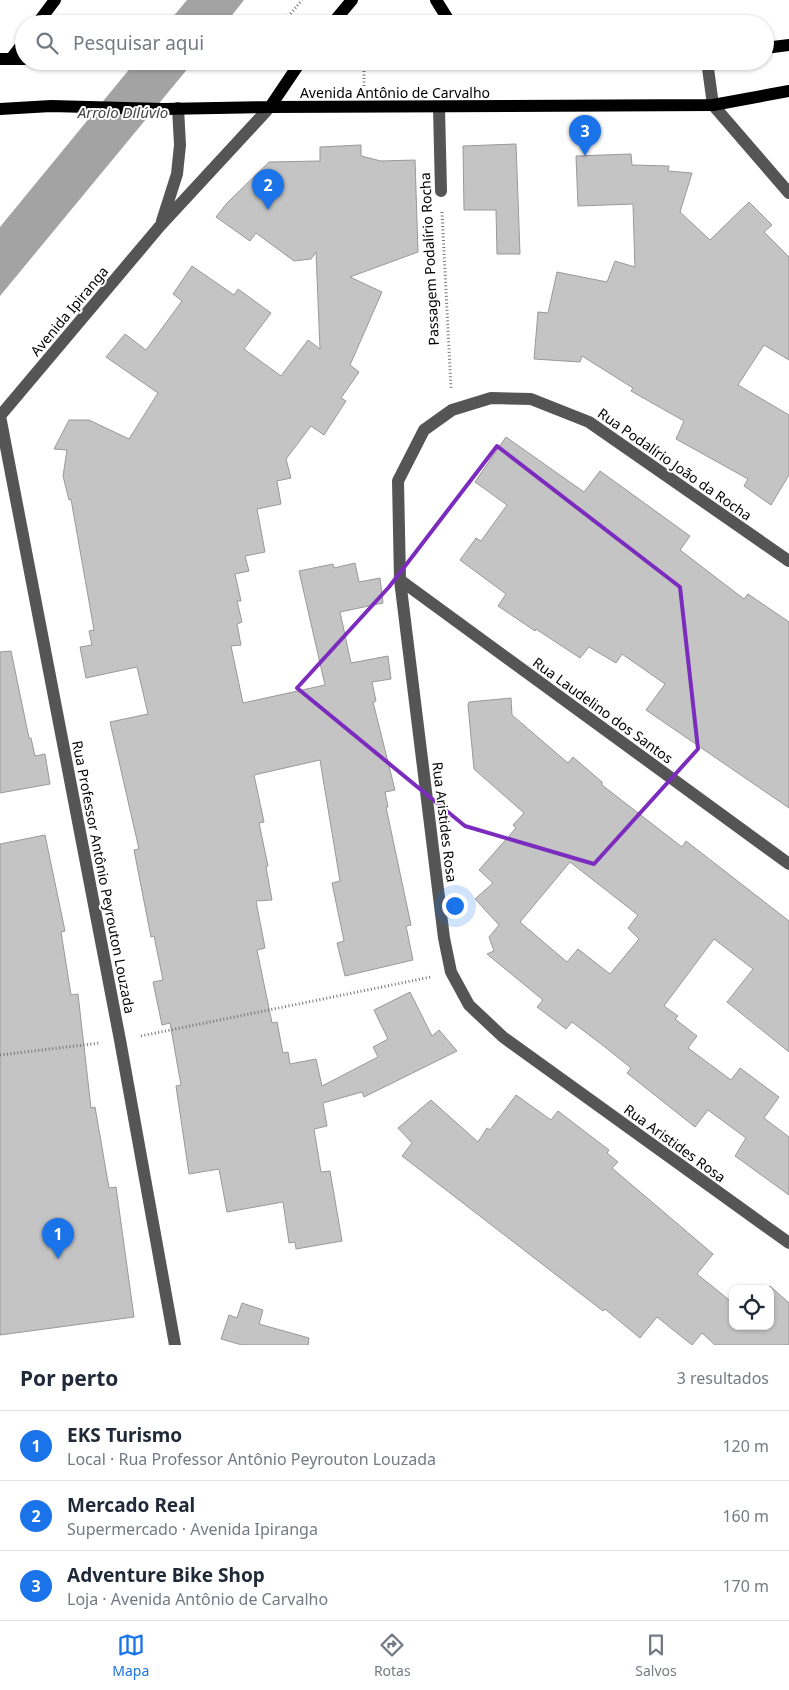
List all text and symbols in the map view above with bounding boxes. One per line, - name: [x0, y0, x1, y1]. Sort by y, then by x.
- search box: [15, 15, 774, 70]
- icon: search: [33, 29, 61, 57]
- text: Pesquisar aqui: [73, 30, 204, 56]
- street label: Avenida Antônio de Carvalho: [300, 83, 490, 102]
- water label: Arroio Dilúvio: [77, 102, 168, 122]
- pin: 3: [569, 115, 601, 156]
- pin: 2: [252, 169, 284, 210]
- street label: Passagem Podalírio Rocha: [415, 172, 443, 346]
- street label: Avenida Ipiranga: [26, 262, 112, 360]
- street label: Rua Podalírio João da Rocha: [594, 404, 756, 524]
- street label: Rua Laudelino dos Santos: [529, 653, 677, 768]
- street label: Rua Professor Antônio Peyrouton Louzada: [68, 739, 140, 1015]
- street label: Rua Aristides Rosa: [428, 761, 462, 883]
- your location: [442, 893, 468, 919]
- street label: Rua Aristides Rosa: [620, 1100, 730, 1186]
- pin: 1: [42, 1218, 74, 1259]
- map controls: [729, 1285, 774, 1330]
- button: locate: [729, 1285, 774, 1330]
- text: Por perto: [20, 1364, 118, 1392]
- text: 3 resultados: [677, 1367, 769, 1389]
- text: EKS Turismo: [67, 1422, 182, 1448]
- text: 1: [31, 1435, 41, 1457]
- text: 120 m: [722, 1435, 769, 1457]
- text: Local · Rua Professor Antônio Peyrouton Louzada: [67, 1448, 436, 1470]
- text: Mercado Real: [67, 1492, 195, 1518]
- text: 2: [31, 1505, 41, 1527]
- text: 160 m: [722, 1505, 769, 1527]
- text: Supermercado · Avenida Ipiranga: [67, 1518, 318, 1540]
- text: Adventure Bike Shop: [67, 1562, 265, 1588]
- text: 3: [31, 1575, 41, 1597]
- text: 170 m: [722, 1575, 769, 1597]
- text: Loja · Avenida Antônio de Carvalho: [67, 1588, 328, 1610]
- tab: Mapa: [112, 1631, 149, 1680]
- tab: Rotas: [374, 1631, 411, 1680]
- tab: Salvos: [635, 1631, 677, 1680]

